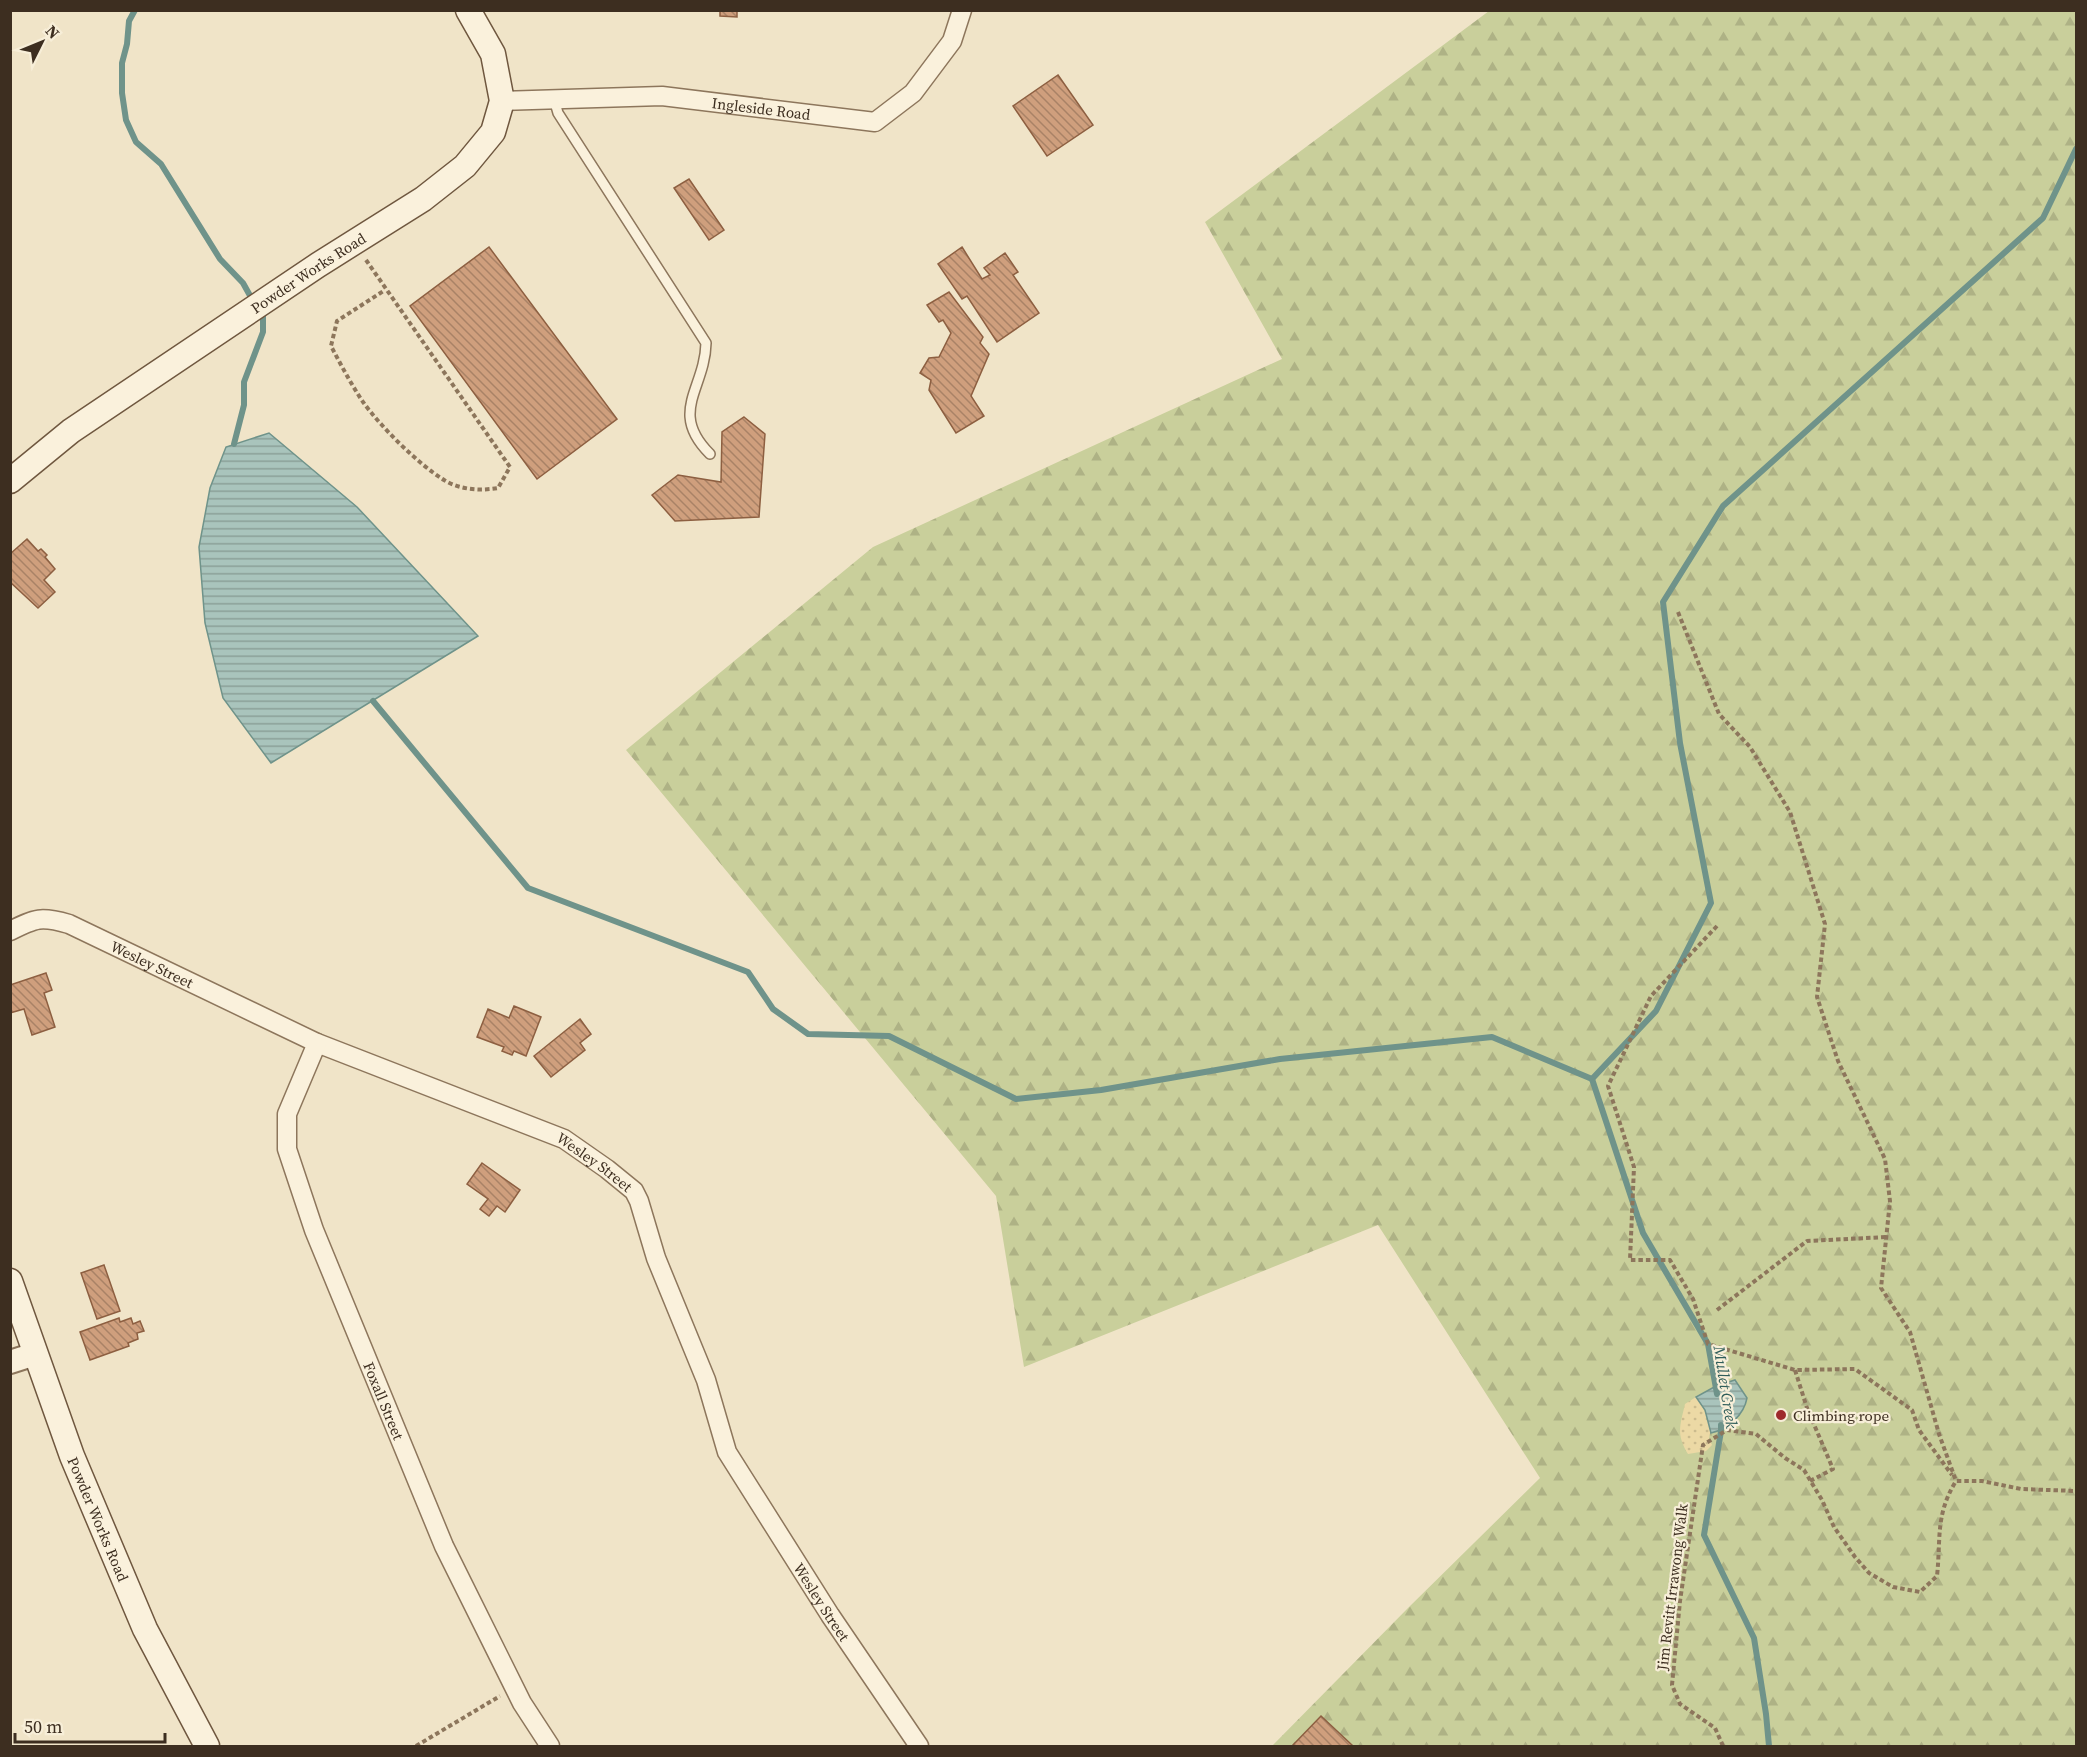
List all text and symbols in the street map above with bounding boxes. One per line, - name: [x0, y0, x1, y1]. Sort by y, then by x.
- north arrow: [12, 12, 72, 72]
- text: N: [41, 20, 65, 44]
- street label: Ingleside Road: [711, 92, 812, 125]
- street label: Powder Works Road: [246, 227, 370, 318]
- street label: Wesley Street: [107, 935, 197, 993]
- street label: Wesley Street: [553, 1127, 637, 1196]
- water label: Mullet Creek: [1708, 1343, 1743, 1430]
- street label: Foxall Street: [359, 1358, 410, 1443]
- place label: Climbing rope: [1793, 1405, 1889, 1426]
- marker: Climbing rope: [1774, 1408, 1788, 1422]
- street label: Powder Works Road: [63, 1453, 134, 1585]
- street label: Jim Revitt Irrawong Walk: [1651, 1502, 1693, 1673]
- street label: Wesley Street: [789, 1559, 855, 1645]
- scale bar: [15, 1706, 165, 1744]
- text: 50 m: [24, 1714, 62, 1739]

